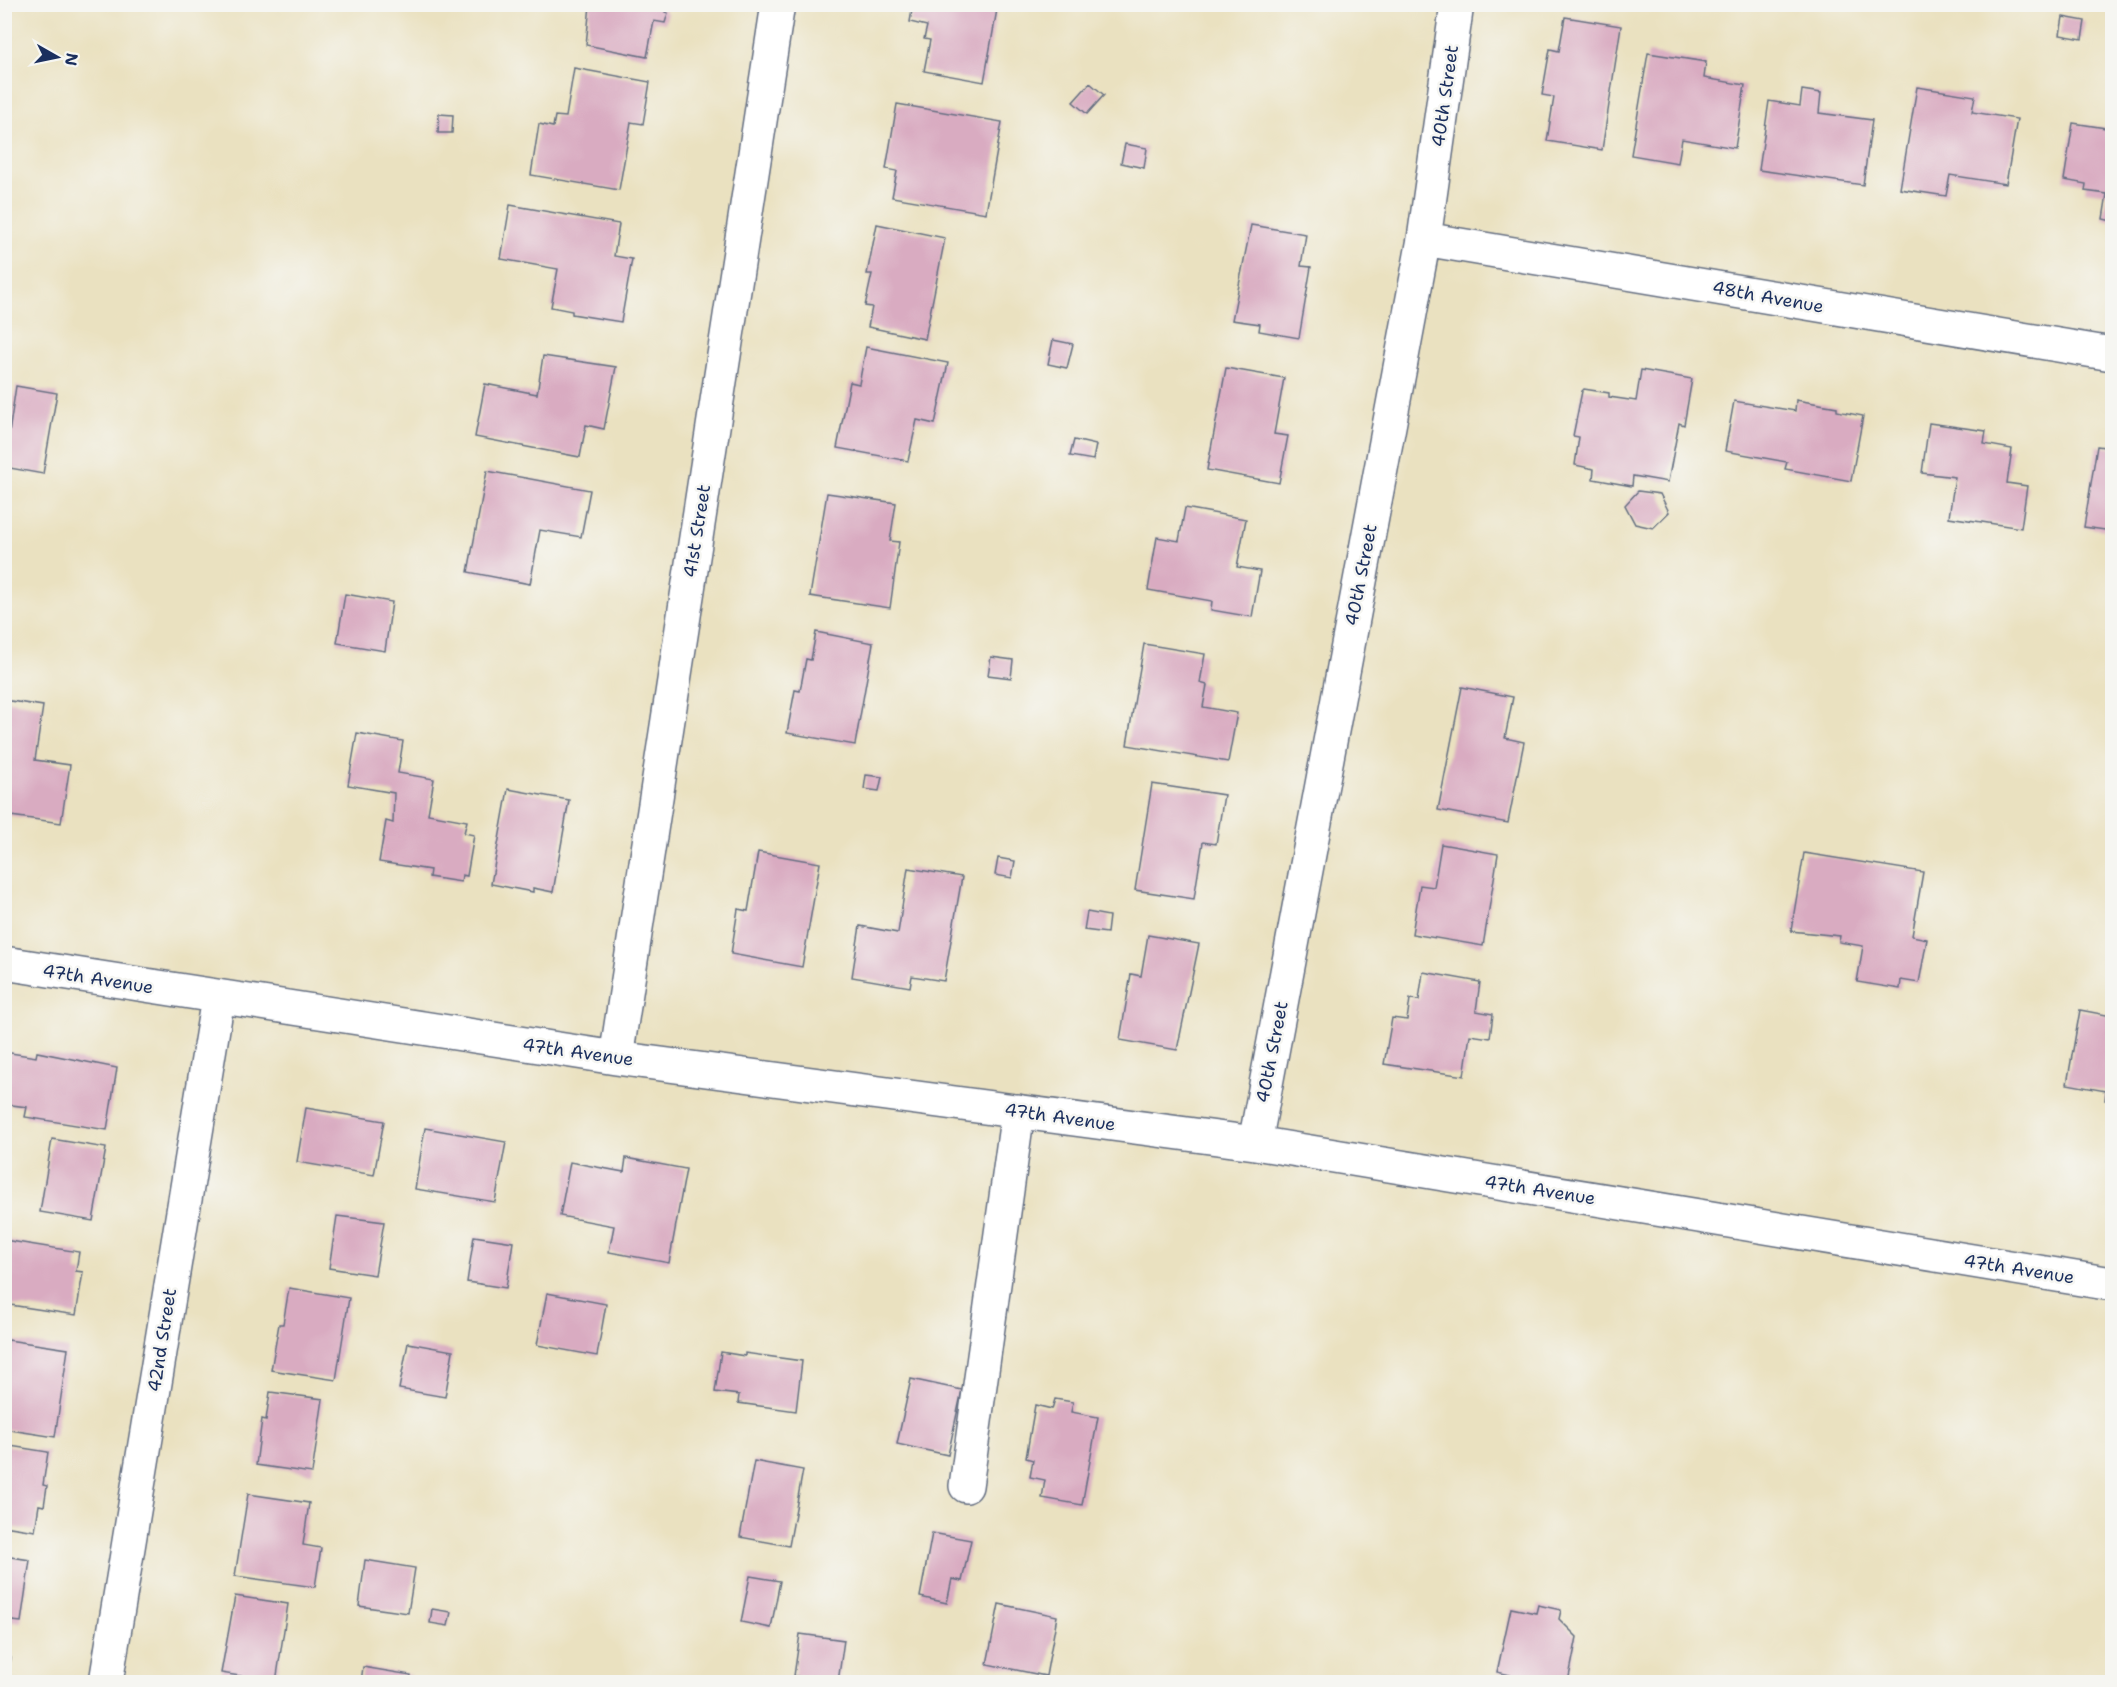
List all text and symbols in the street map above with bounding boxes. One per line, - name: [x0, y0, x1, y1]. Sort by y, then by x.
- north arrow: [27, 27, 87, 87]
- street label: 40th Street: [1426, 43, 1464, 149]
- text: N: [60, 51, 83, 67]
- street label: 48th Avenue: [1710, 275, 1826, 319]
- street label: 41st Street: [678, 483, 716, 579]
- street label: 40th Street: [1339, 522, 1383, 628]
- street label: 47th Avenue: [41, 958, 155, 1000]
- street label: 40th Street: [1250, 999, 1294, 1105]
- street label: 47th Avenue: [521, 1032, 635, 1072]
- street label: 47th Avenue: [1003, 1097, 1117, 1137]
- street label: 47th Avenue: [1483, 1169, 1597, 1211]
- street label: 47th Avenue: [1962, 1248, 2076, 1290]
- street label: 42nd Street: [142, 1286, 182, 1394]

